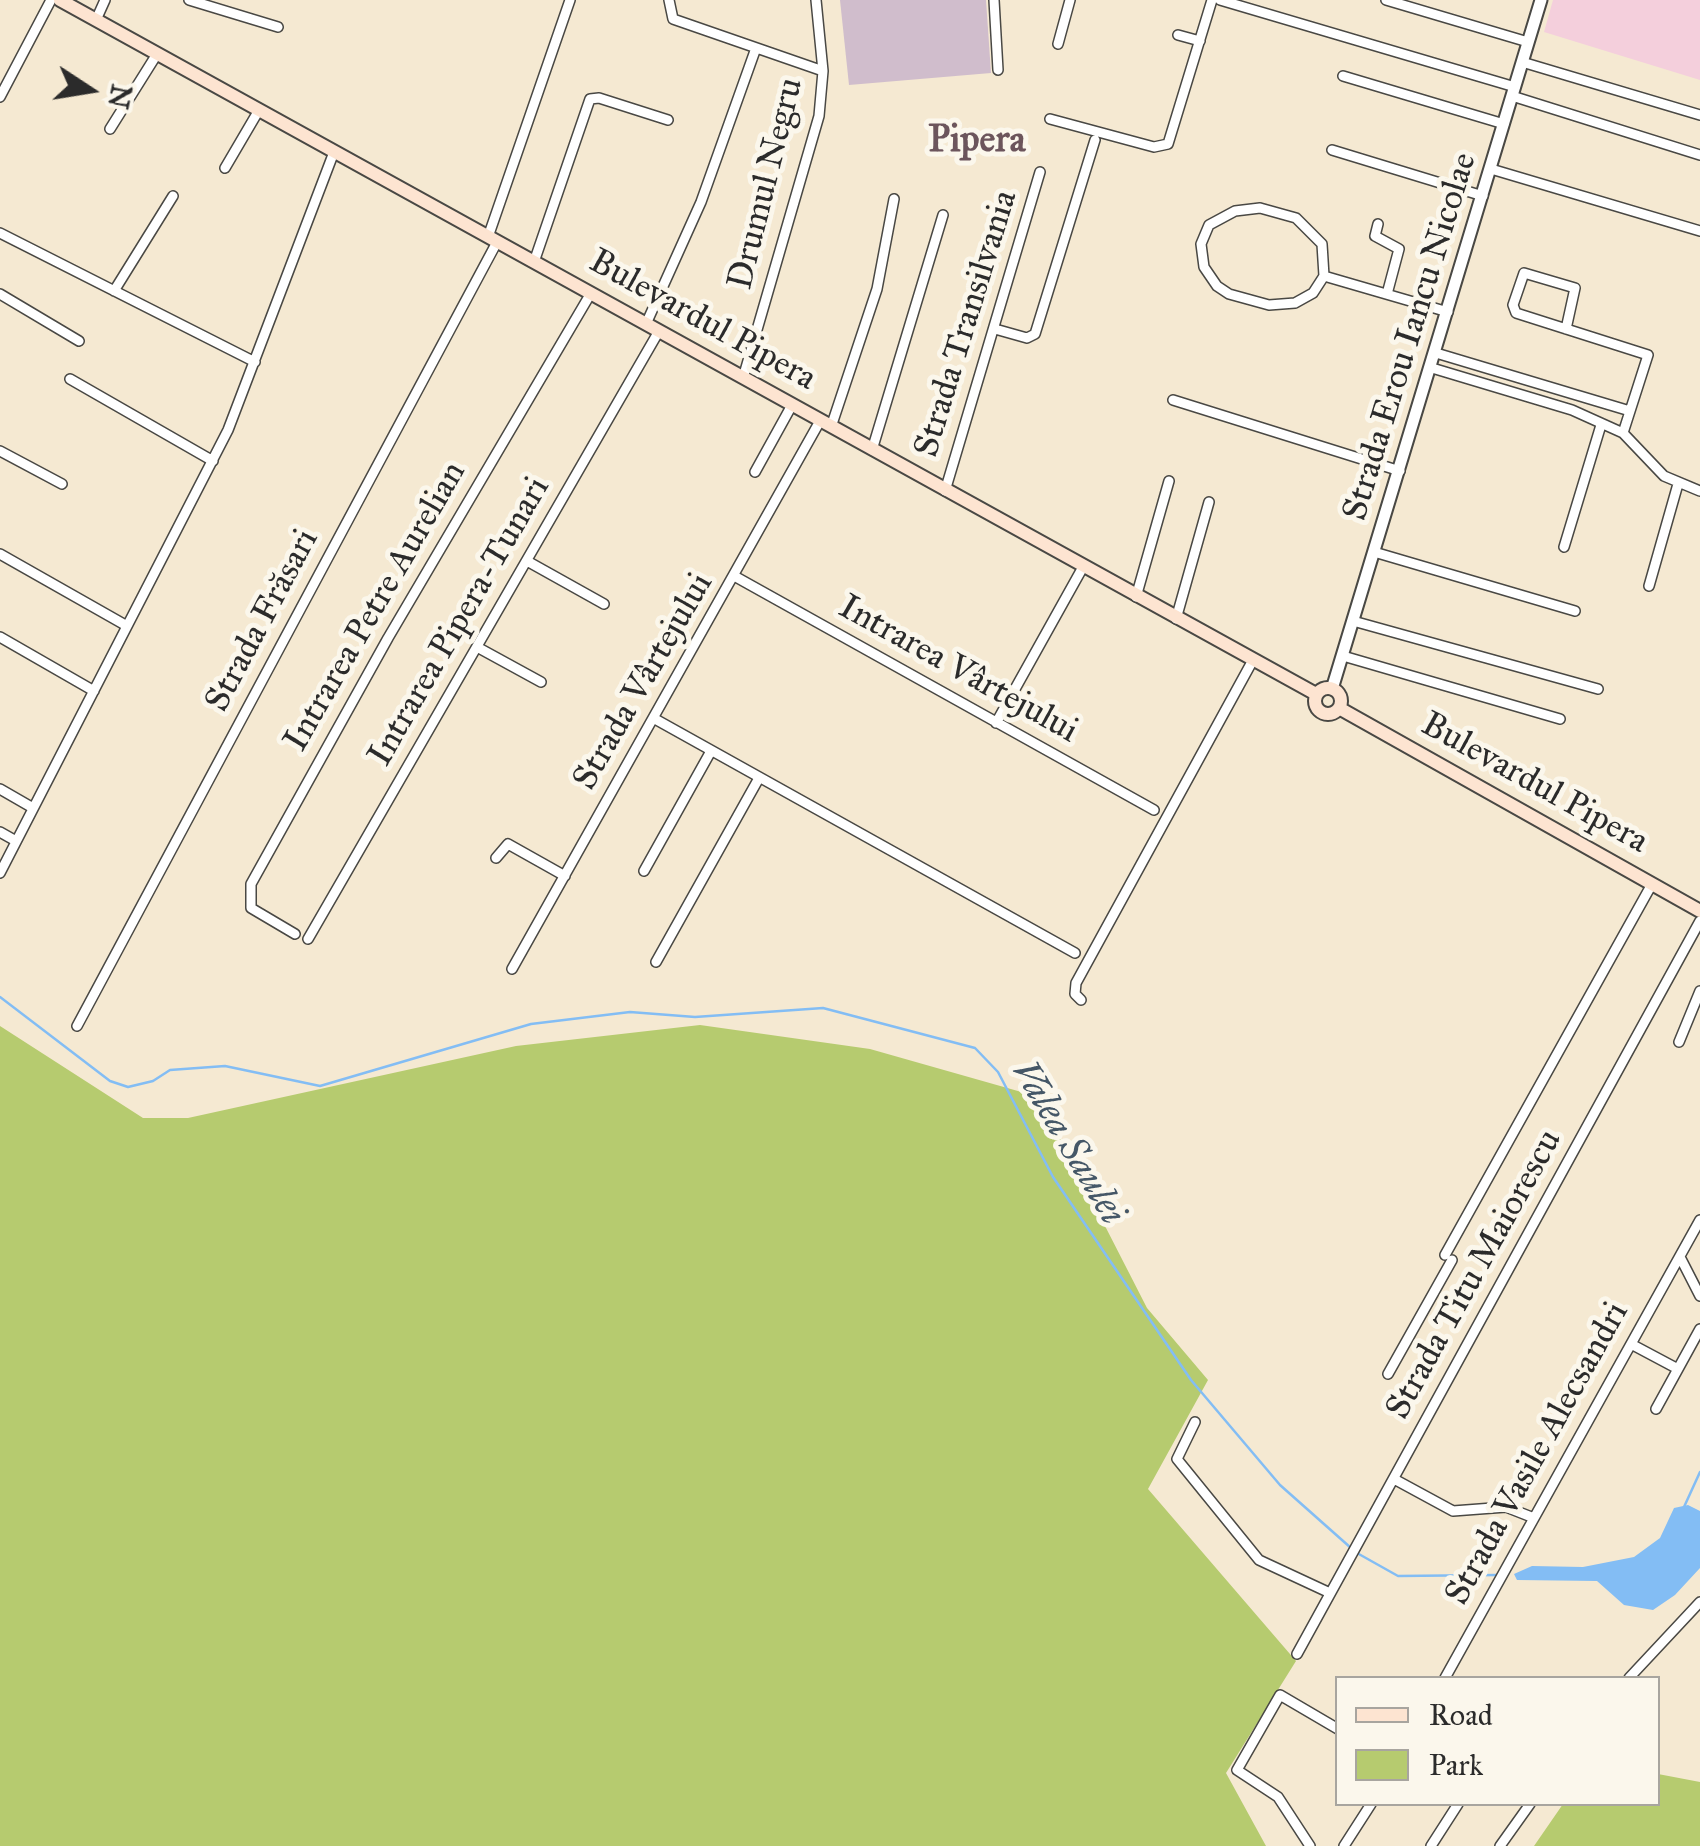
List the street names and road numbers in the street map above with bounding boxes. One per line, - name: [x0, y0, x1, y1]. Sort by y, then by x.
- street label: Drumul Negru: [720, 74, 814, 294]
- street label: Strada Erou Iancu Nicolae: [1335, 148, 1487, 526]
- street label: Strada Transilvania: [906, 186, 1028, 462]
- street label: Bulevardul Pipera: [581, 241, 823, 401]
- street label: Intrarea Petre Aurelian: [276, 455, 476, 759]
- street label: Intrarea Pipera-Tunari: [360, 470, 560, 774]
- street label: Strada Frăsari: [197, 523, 329, 719]
- street label: Strada Vârtejului: [565, 566, 723, 798]
- street label: Intrarea Vârtejului: [831, 587, 1085, 753]
- street label: Bulevardul Pipera: [1413, 704, 1655, 864]
- street label: Strada Titu Maiorescu: [1378, 1123, 1572, 1427]
- street label: Strada Vasile Alecsandri: [1437, 1295, 1639, 1613]

